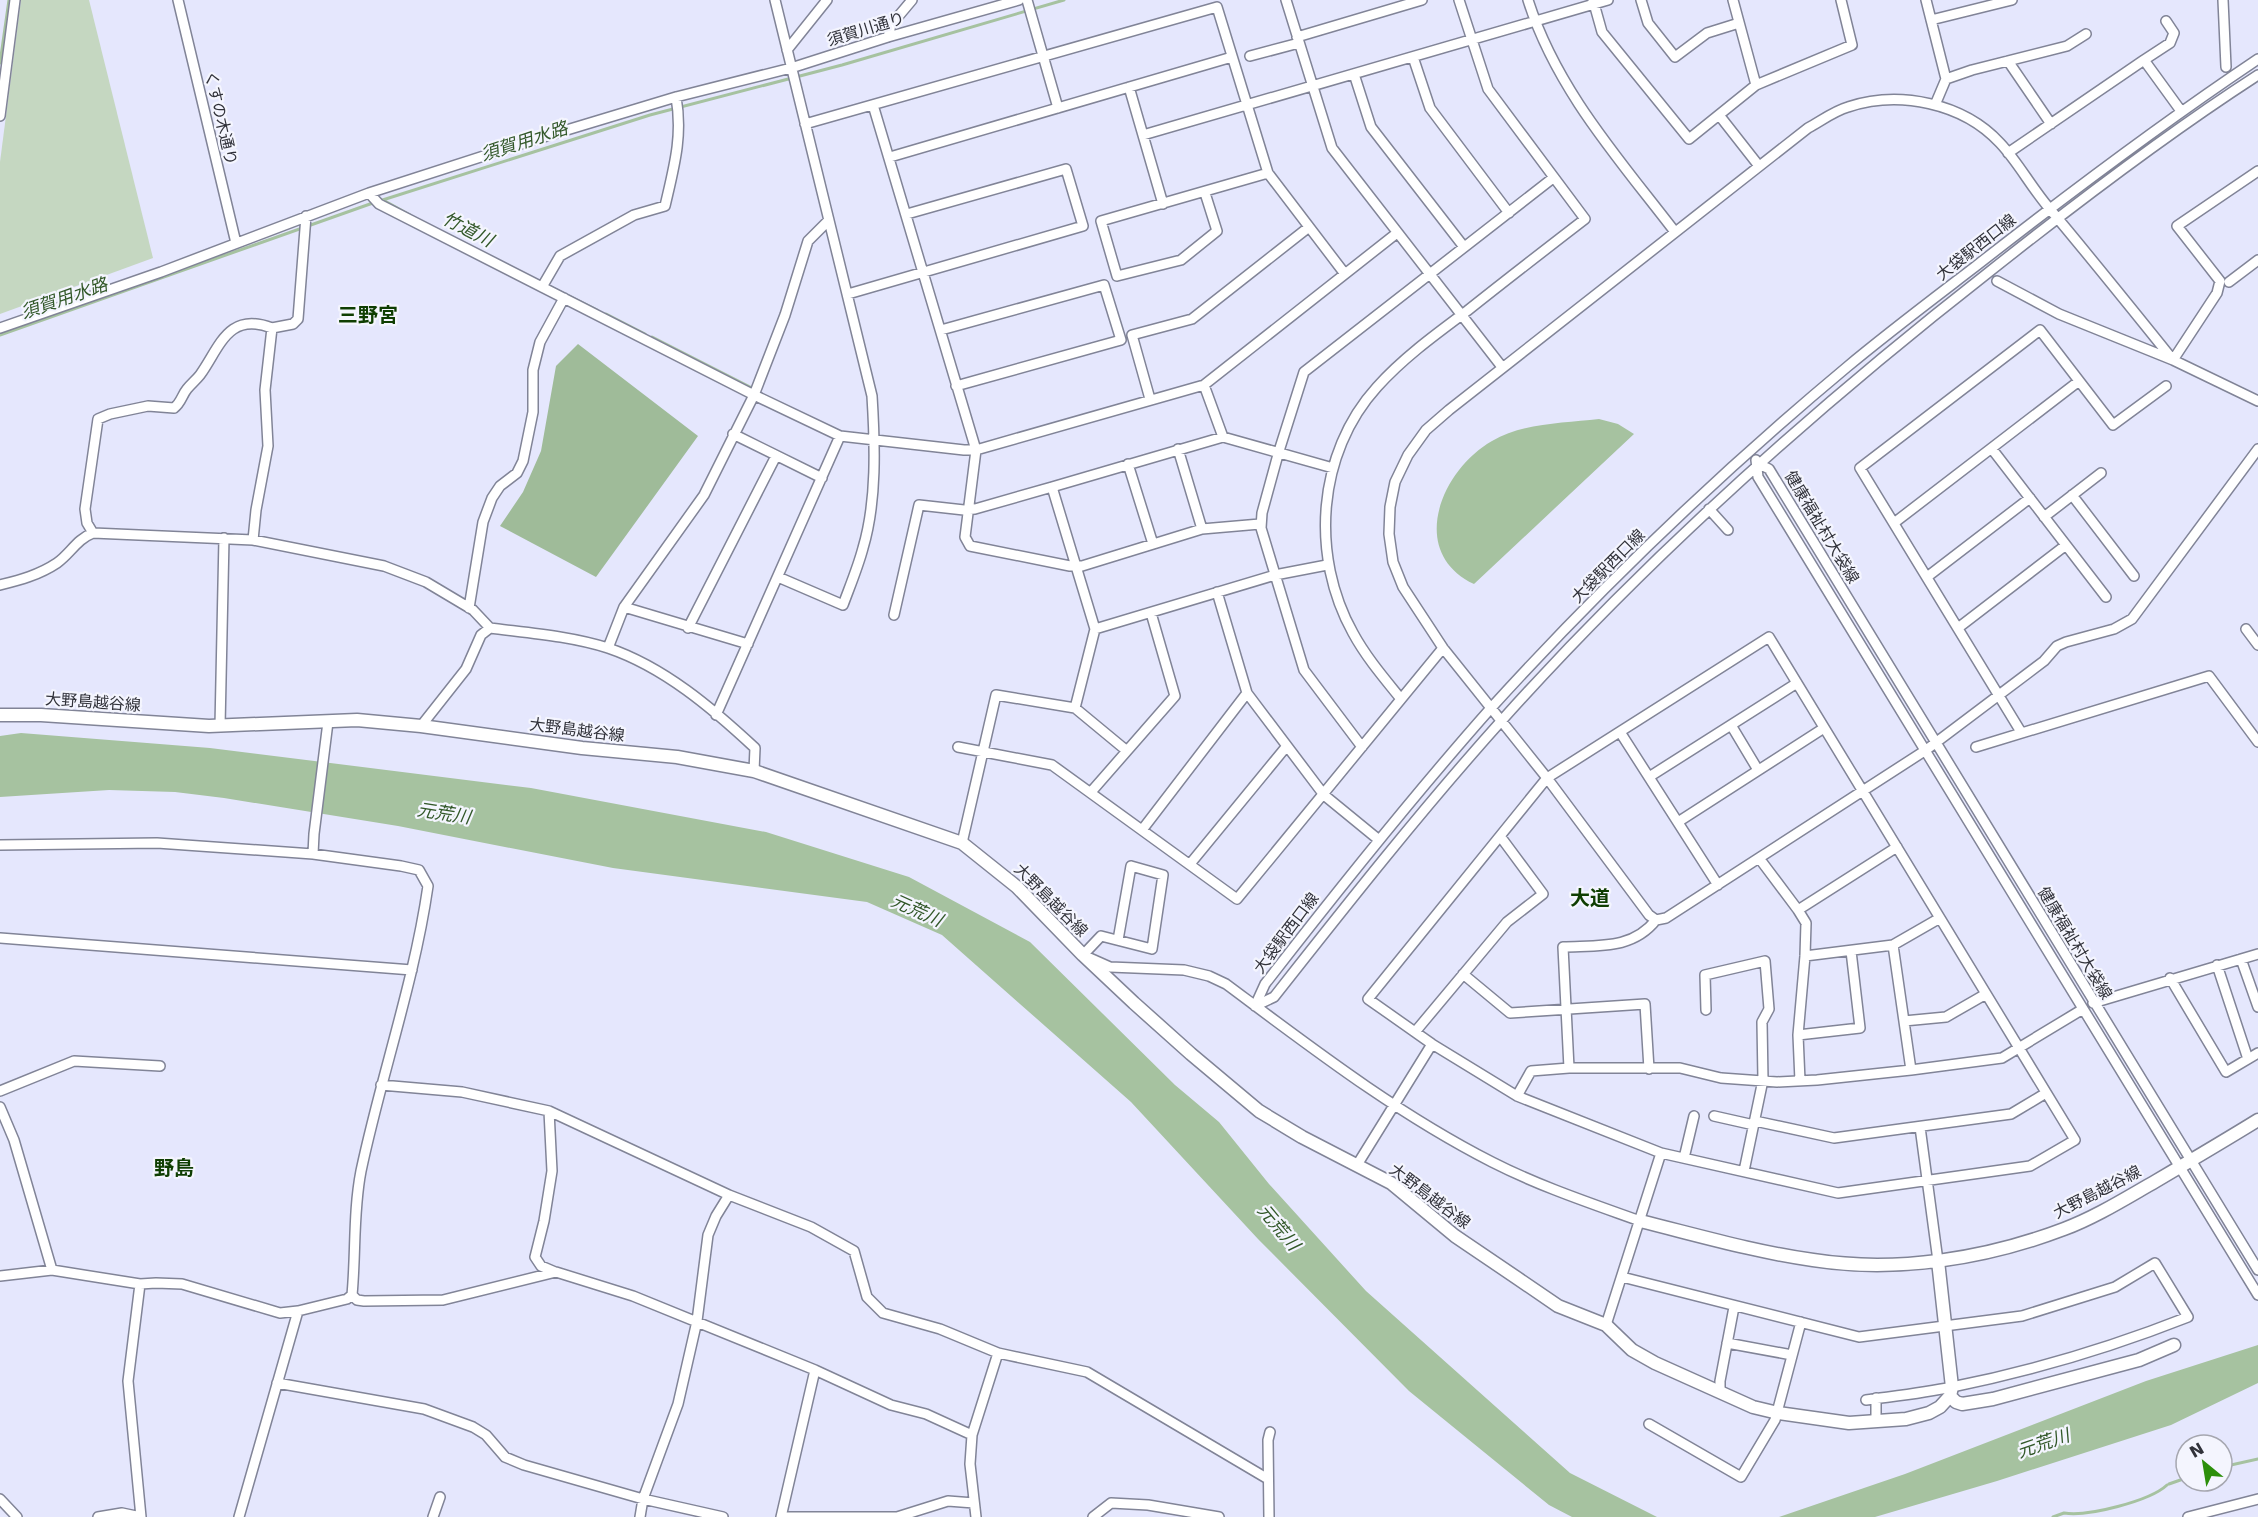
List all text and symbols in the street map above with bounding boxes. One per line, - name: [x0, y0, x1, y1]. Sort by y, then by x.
- street label: 須賀川通り: [825, 8, 907, 50]
- street label: くすの木通り: [201, 69, 241, 167]
- water label: 須賀用水路: [478, 116, 572, 165]
- water label: 竹道川: [439, 207, 499, 252]
- street label: 大袋駅西口線: [1932, 210, 2020, 284]
- water label: 須賀用水路: [18, 273, 112, 323]
- district label: 三野宮: [338, 303, 398, 327]
- street label: 健康福祉村大袋線: [1781, 467, 1863, 587]
- street label: 大袋駅西口線: [1567, 525, 1649, 607]
- street label: 大野島越谷線: [44, 689, 142, 715]
- street label: 大野島越谷線: [528, 715, 626, 745]
- water label: 元荒川: [416, 798, 474, 828]
- street label: 大野島越谷線: [1010, 859, 1092, 941]
- street label: 健康福祉村大袋線: [2034, 883, 2116, 1003]
- district label: 大道: [1570, 886, 1610, 910]
- water label: 元荒川: [888, 889, 948, 931]
- street label: 大袋駅西口線: [1250, 889, 1322, 977]
- district label: 野島: [154, 1156, 194, 1180]
- street label: 大野島越谷線: [1386, 1160, 1474, 1232]
- street label: 大野島越谷線: [2050, 1162, 2144, 1222]
- water label: 元荒川: [1254, 1200, 1306, 1256]
- water label: 元荒川: [2014, 1424, 2074, 1462]
- north arrow: [2174, 1433, 2234, 1493]
- text: N: [2186, 1439, 2207, 1462]

